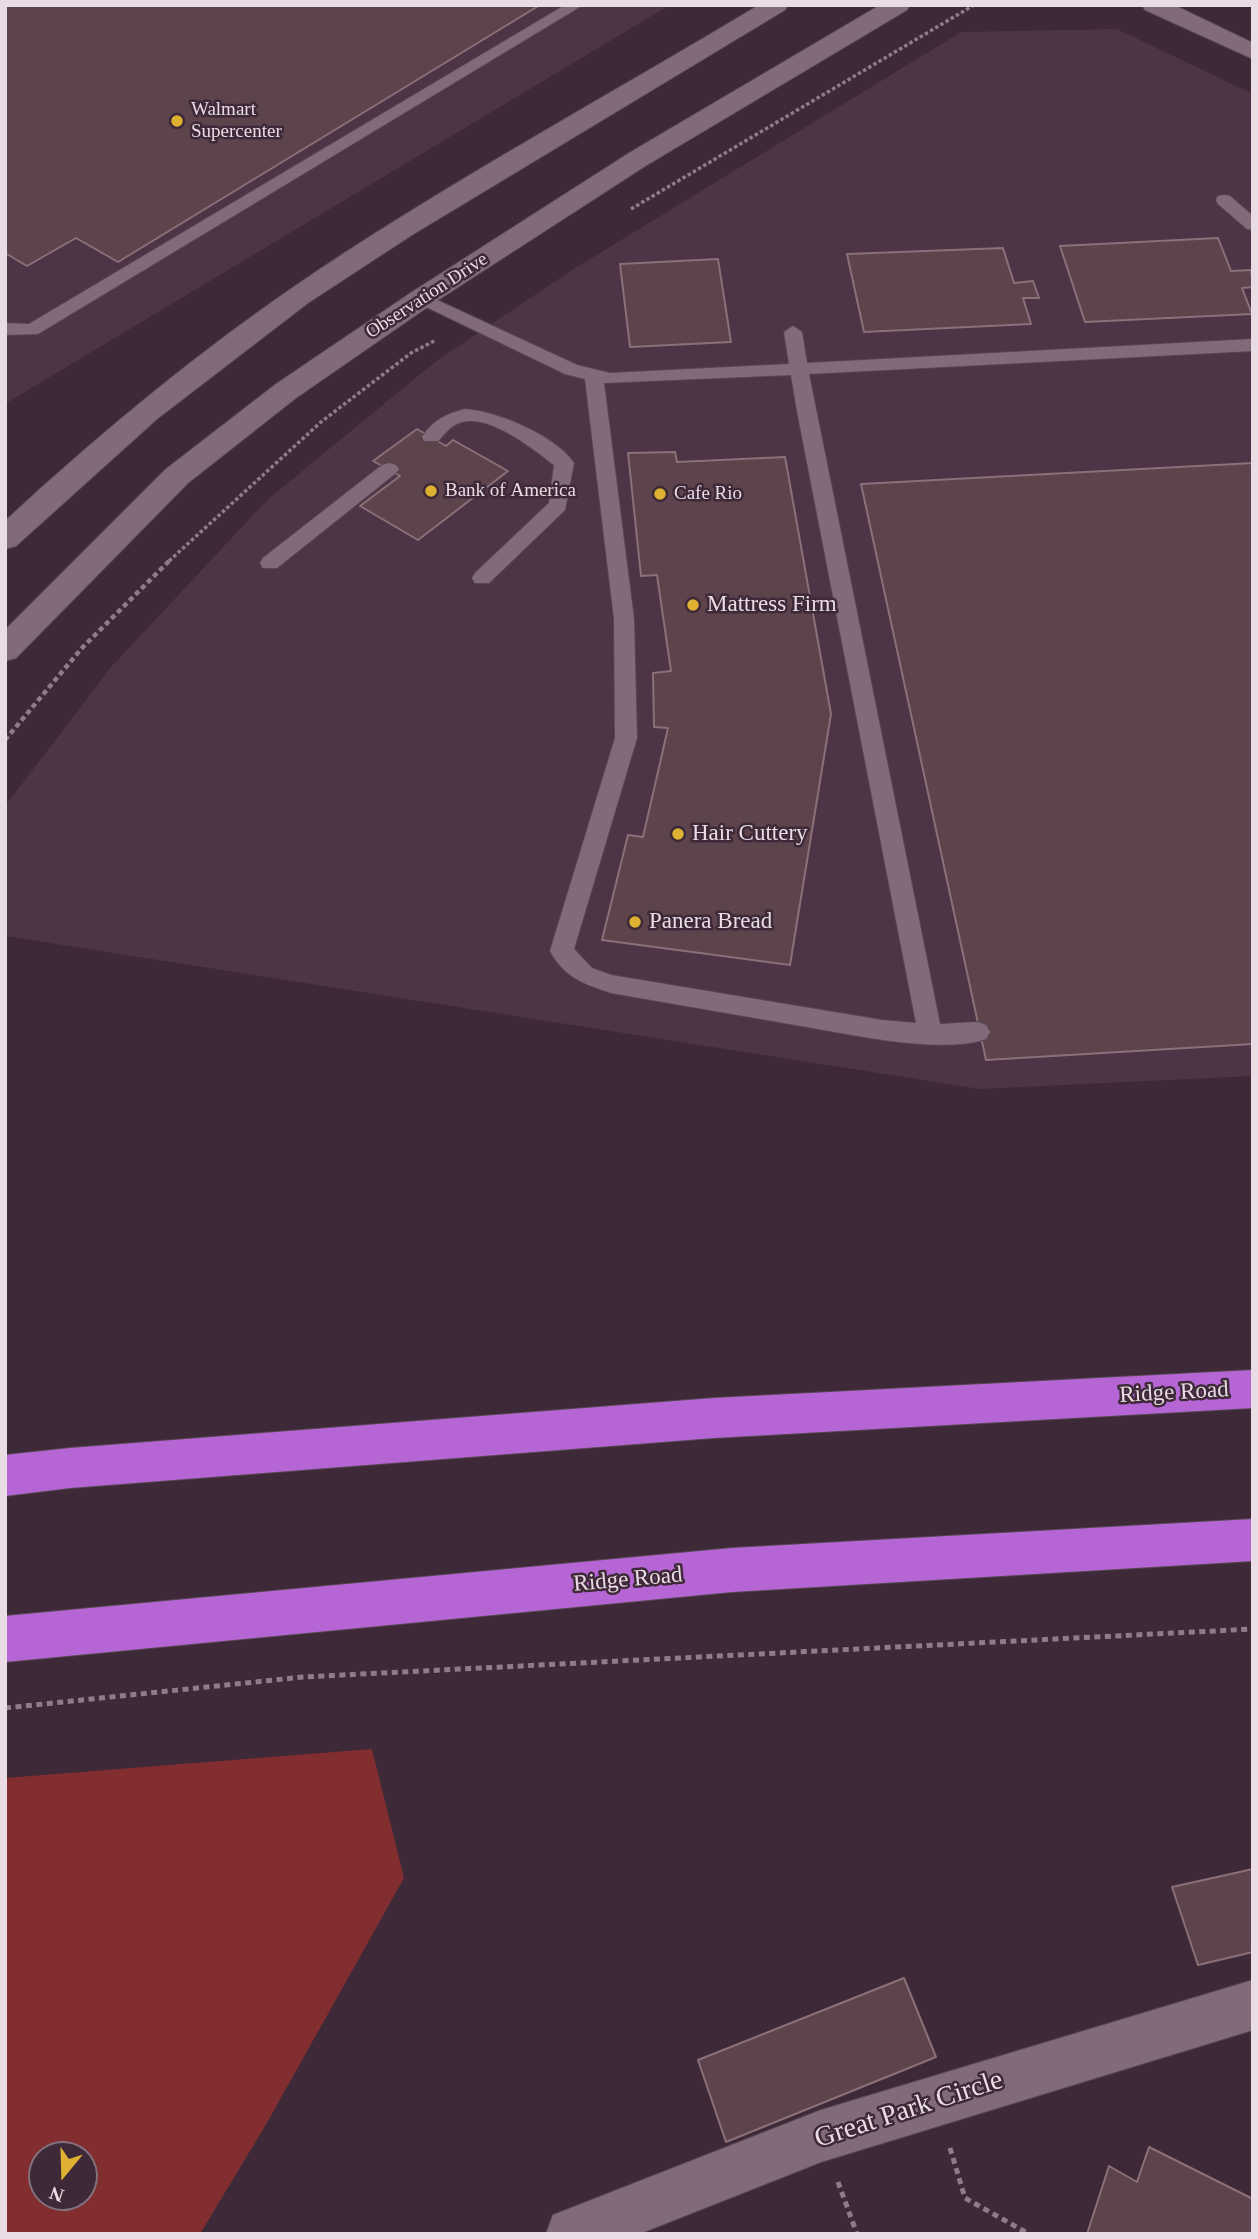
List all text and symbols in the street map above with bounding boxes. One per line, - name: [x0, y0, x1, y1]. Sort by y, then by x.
- place label: Walmart Supercenter: [191, 99, 282, 143]
- marker: Walmart Supercenter: [169, 113, 185, 129]
- street label: Observation Drive: [362, 248, 492, 344]
- place label: Bank of America: [445, 480, 576, 502]
- marker: Bank of America: [423, 483, 439, 499]
- place label: Cafe Rio: [674, 483, 742, 505]
- marker: Cafe Rio: [652, 486, 668, 502]
- place label: Mattress Firm: [707, 591, 837, 619]
- marker: Mattress Firm: [685, 597, 701, 613]
- place label: Hair Cuttery: [692, 820, 808, 848]
- marker: Hair Cuttery: [670, 826, 686, 842]
- place label: Panera Bread: [649, 908, 772, 936]
- marker: Panera Bread: [627, 914, 643, 930]
- street label: Ridge Road: [1119, 1376, 1229, 1410]
- street label: Ridge Road: [572, 1561, 684, 1599]
- street label: Great Park Circle: [811, 2064, 1007, 2156]
- north arrow: [28, 2141, 98, 2211]
- text: N: [47, 2182, 67, 2207]

